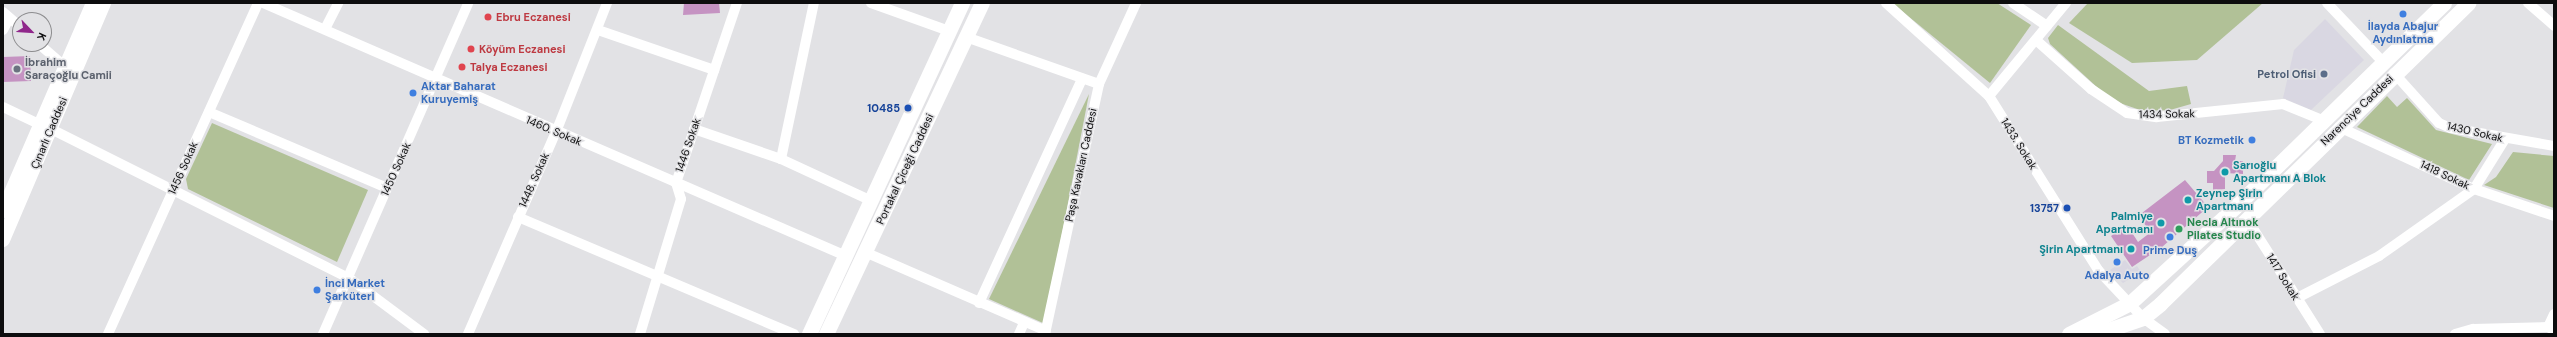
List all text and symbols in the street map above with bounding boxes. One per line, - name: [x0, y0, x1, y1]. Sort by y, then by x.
- marker: İlayda Abajur Aydınlatma: [2398, 9, 2408, 19]
- place label: Ebru Eczanesi: [496, 10, 571, 24]
- north arrow: [12, 12, 52, 52]
- marker: Ebru Eczanesi: [483, 12, 493, 22]
- place label: İlayda Abajur Aydınlatma: [2368, 20, 2438, 46]
- text: K: [34, 30, 50, 43]
- place label: Köyüm Eczanesi: [479, 42, 565, 56]
- marker: Köyüm Eczanesi: [466, 44, 476, 54]
- place label: İbrahim Saraçoğlu Camii: [25, 56, 112, 82]
- place label: Talya Eczanesi: [470, 60, 547, 74]
- marker: Talya Eczanesi: [457, 62, 467, 72]
- marker: İbrahim Saraçoğlu Camii: [12, 64, 22, 74]
- place label: Petrol Ofisi: [2257, 67, 2316, 81]
- marker: Petrol Ofisi: [2319, 69, 2329, 79]
- street label: Narenciye Caddesi: [2318, 72, 2396, 148]
- place label: Aktar Baharat Kuruyemiş: [421, 80, 496, 106]
- marker: Aktar Baharat Kuruyemiş: [408, 88, 418, 98]
- street label: Çınarlı Caddesi: [28, 95, 70, 171]
- place label: 10485: [867, 101, 900, 115]
- marker: 10485: [903, 103, 913, 113]
- street label: Paşa Kavakları Caddesi: [1063, 107, 1099, 223]
- street label: 1434 Sokak: [2139, 107, 2195, 121]
- street label: Portakal Çiceği Caddesi: [874, 112, 936, 226]
- street label: 1460. Sokak: [524, 113, 584, 149]
- street label: 1446 Sokak: [673, 116, 703, 174]
- street label: 1433. Sokak: [1998, 116, 2040, 172]
- street label: 1430 Sokak: [2446, 119, 2504, 145]
- place label: BT Kozmetik: [2178, 133, 2244, 147]
- marker: BT Kozmetik: [2247, 135, 2257, 145]
- street label: 1456 Sokak: [165, 139, 201, 197]
- street label: 1450 Sokak: [378, 140, 414, 198]
- street label: 1448. Sokak: [516, 151, 552, 209]
- street label: 1418 Sokak: [2418, 158, 2472, 192]
- place label: Sarıoğlu Apartmanı A Blok: [2233, 159, 2326, 185]
- marker: Sarıoğlu Apartmanı A Blok: [2220, 167, 2230, 177]
- place label: Zeynep Şirin Apartmanı: [2196, 187, 2262, 213]
- marker: Zeynep Şirin Apartmanı: [2183, 195, 2193, 205]
- place label: 13757: [2030, 201, 2059, 215]
- marker: 13757: [2062, 203, 2072, 213]
- place label: Palmiye Apartmanı: [2096, 210, 2153, 236]
- place label: Necla Altınok Pilates Studio: [2187, 216, 2261, 242]
- marker: Palmiye Apartmanı: [2156, 218, 2166, 228]
- marker: Necla Altınok Pilates Studio: [2174, 224, 2184, 234]
- marker: Prime Duş: [2165, 232, 2175, 242]
- place label: Şirin Apartmanı: [2039, 242, 2123, 256]
- place label: Prime Duş: [2143, 243, 2197, 257]
- marker: Şirin Apartmanı: [2126, 244, 2136, 254]
- street label: 1417 Sokak: [2264, 251, 2302, 303]
- marker: Adalya Auto: [2112, 257, 2122, 267]
- place label: Adalya Auto: [2084, 268, 2150, 282]
- place label: İnci Market Şarküteri: [325, 277, 385, 303]
- marker: İnci Market Şarküteri: [312, 285, 322, 295]

